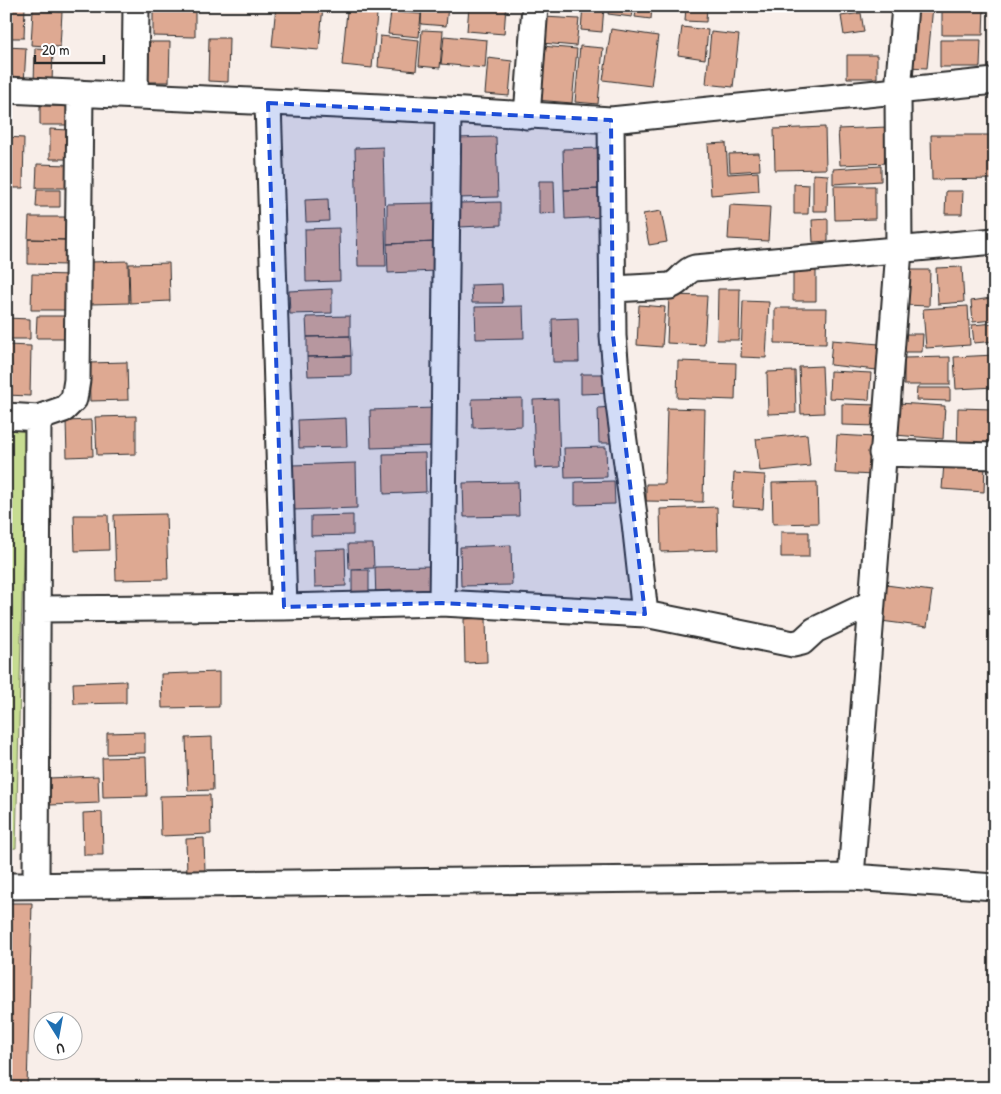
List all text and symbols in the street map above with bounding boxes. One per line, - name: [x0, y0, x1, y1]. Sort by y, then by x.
- scale bar: [35, 32, 104, 64]
- text: 20 m: [42, 39, 69, 60]
- north arrow: [32, 1012, 82, 1062]
- text: U: [55, 1039, 66, 1059]

